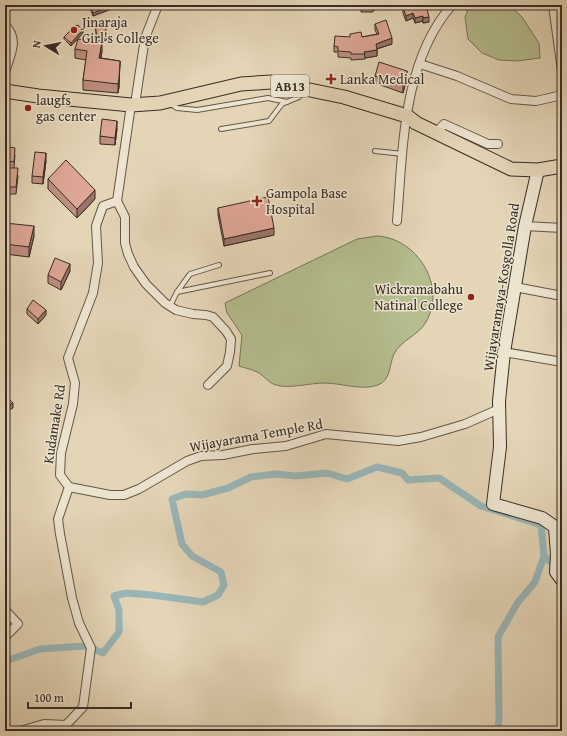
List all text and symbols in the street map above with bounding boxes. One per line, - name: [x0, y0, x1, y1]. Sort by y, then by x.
- place label: Jinaraja Girl's College: [80, 12, 159, 48]
- marker: Jinaraja Girl's College: [69, 25, 79, 35]
- north arrow: [26, 26, 66, 66]
- text: N: [28, 39, 45, 49]
- place label: Lanka Medical: [340, 69, 424, 89]
- marker: Lanka Medical: [325, 73, 337, 85]
- road number: AB13: [271, 75, 309, 97]
- place label: laugfs gas center: [36, 90, 96, 126]
- marker: laugfs gas center: [23, 103, 33, 113]
- place label: Gampola Base Hospital: [266, 183, 348, 219]
- marker: Gampola Base Hospital: [251, 195, 263, 207]
- street label: Wijayaramaya-Kosgolla Road: [478, 201, 524, 373]
- place label: Wickramabahu Natinal College: [374, 279, 463, 315]
- marker: Wickramabahu Natinal College: [466, 292, 476, 302]
- street label: Kudamake Rd: [38, 382, 70, 465]
- street label: Wijayarama Temple Rd: [188, 413, 325, 457]
- scale bar: [28, 684, 131, 710]
- text: 100 m: [34, 689, 64, 706]

